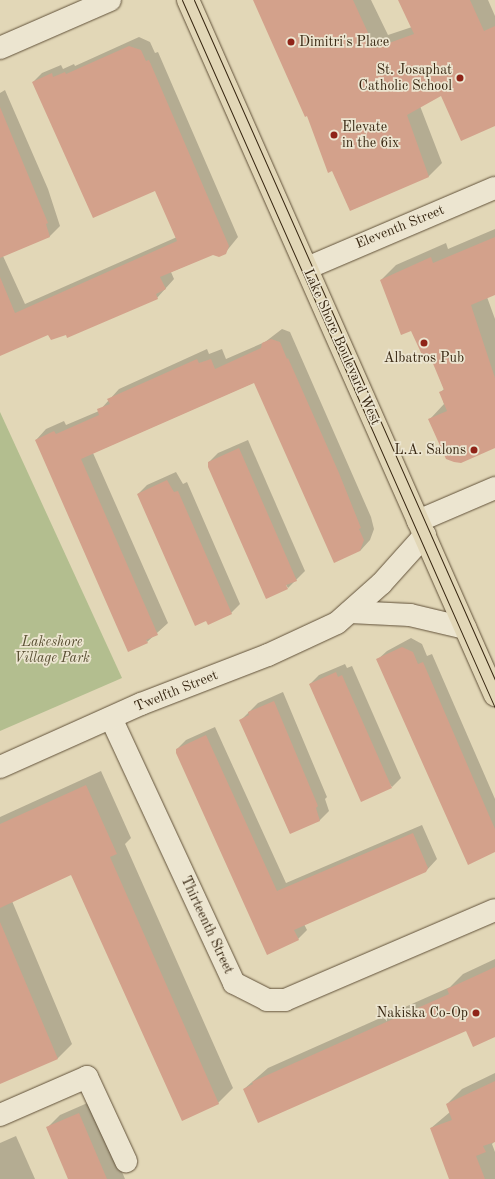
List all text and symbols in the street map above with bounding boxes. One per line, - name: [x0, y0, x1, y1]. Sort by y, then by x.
- place label: Dimitri's Place: [299, 34, 389, 50]
- marker: Dimitri's Place: [286, 37, 296, 47]
- place label: St. Josaphat Catholic School: [359, 62, 452, 94]
- marker: St. Josaphat Catholic School: [455, 73, 465, 83]
- place label: Elevate in the 6ix: [342, 119, 399, 152]
- marker: Elevate in the 6ix: [329, 130, 339, 140]
- street label: Eleventh Street: [353, 202, 447, 252]
- street label: Lake Shore Boulevard West: [300, 266, 384, 428]
- marker: Albatros Pub: [419, 338, 429, 348]
- place label: Albatros Pub: [384, 350, 464, 366]
- place label: L.A. Salons: [394, 442, 466, 458]
- marker: L.A. Salons: [469, 445, 479, 455]
- park label: Lakeshore Village Park: [14, 634, 90, 666]
- street label: Twelfth Street: [132, 667, 220, 715]
- street label: Thirteenth Street: [177, 873, 237, 977]
- place label: Nakiska Co-Op: [376, 1005, 468, 1021]
- marker: Nakiska Co-Op: [471, 1008, 481, 1018]

